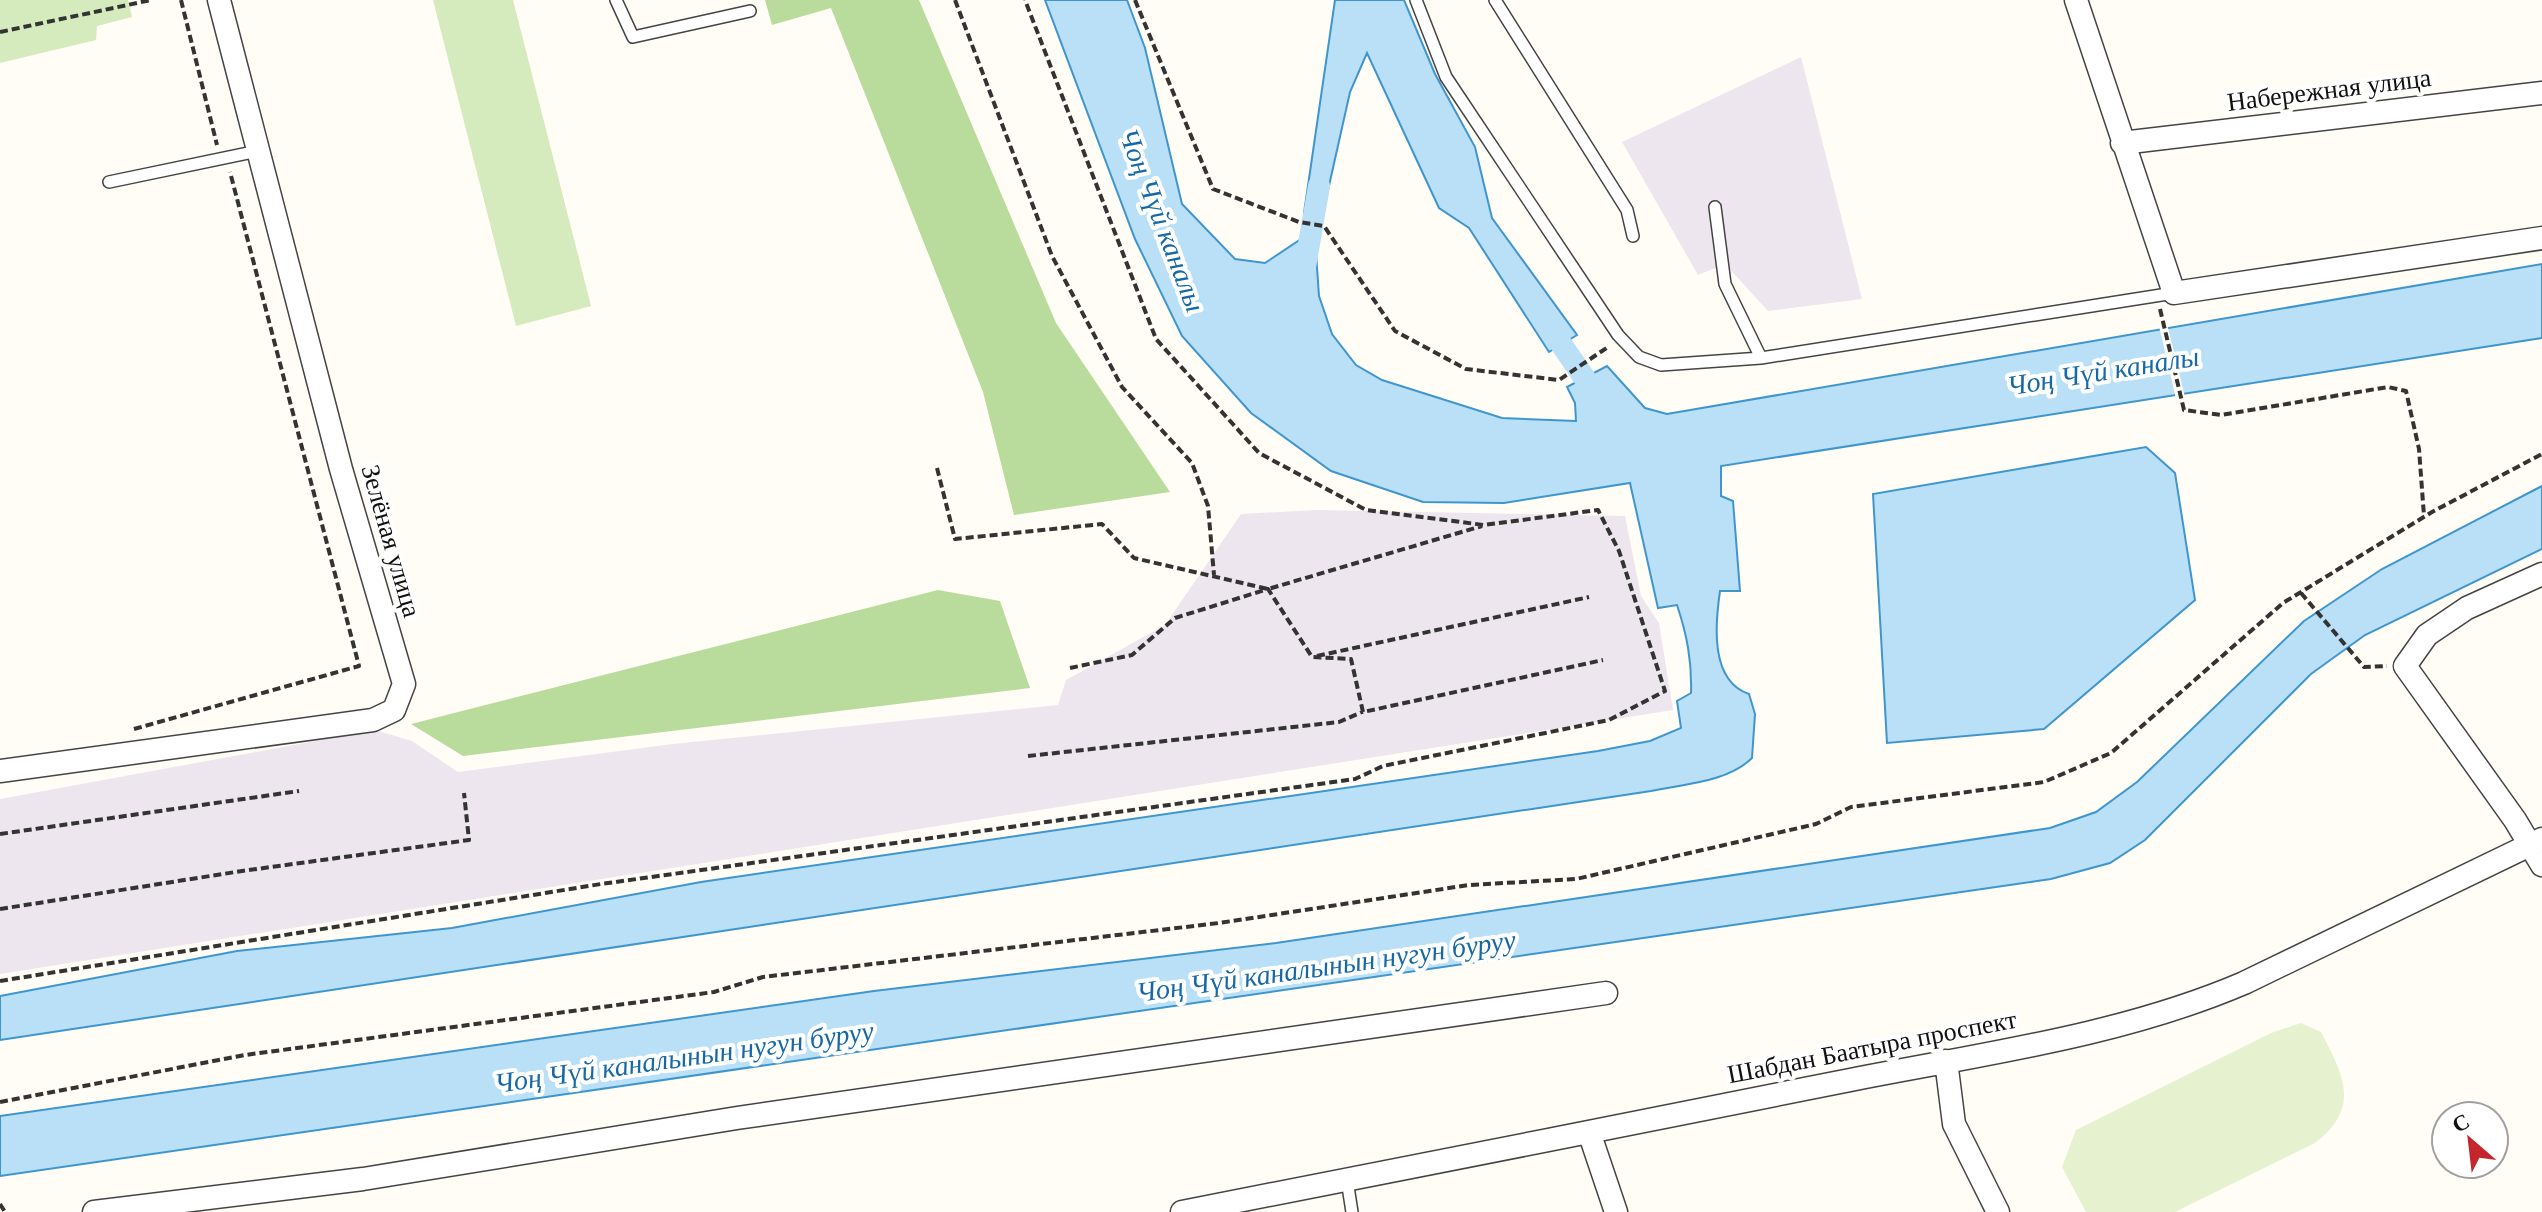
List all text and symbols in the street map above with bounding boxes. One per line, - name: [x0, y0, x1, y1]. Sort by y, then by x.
- street label: Набережная улица: [2225, 63, 2433, 117]
- water label: Чоң Чүй каналы: [1113, 124, 1211, 316]
- water label: Чоң Чүй каналы: [2005, 341, 2201, 401]
- street label: Зелёная улица: [355, 461, 427, 621]
- water label: Чоң Чүй каналынын нугун буруу: [1134, 924, 1518, 1008]
- street label: Шабдан Баатыра проспект: [1725, 1005, 2019, 1089]
- water label: Чоң Чүй каналынын нугун буруу: [492, 1015, 876, 1099]
- north arrow: [2430, 1100, 2510, 1180]
- text: С: [2448, 1108, 2474, 1138]

